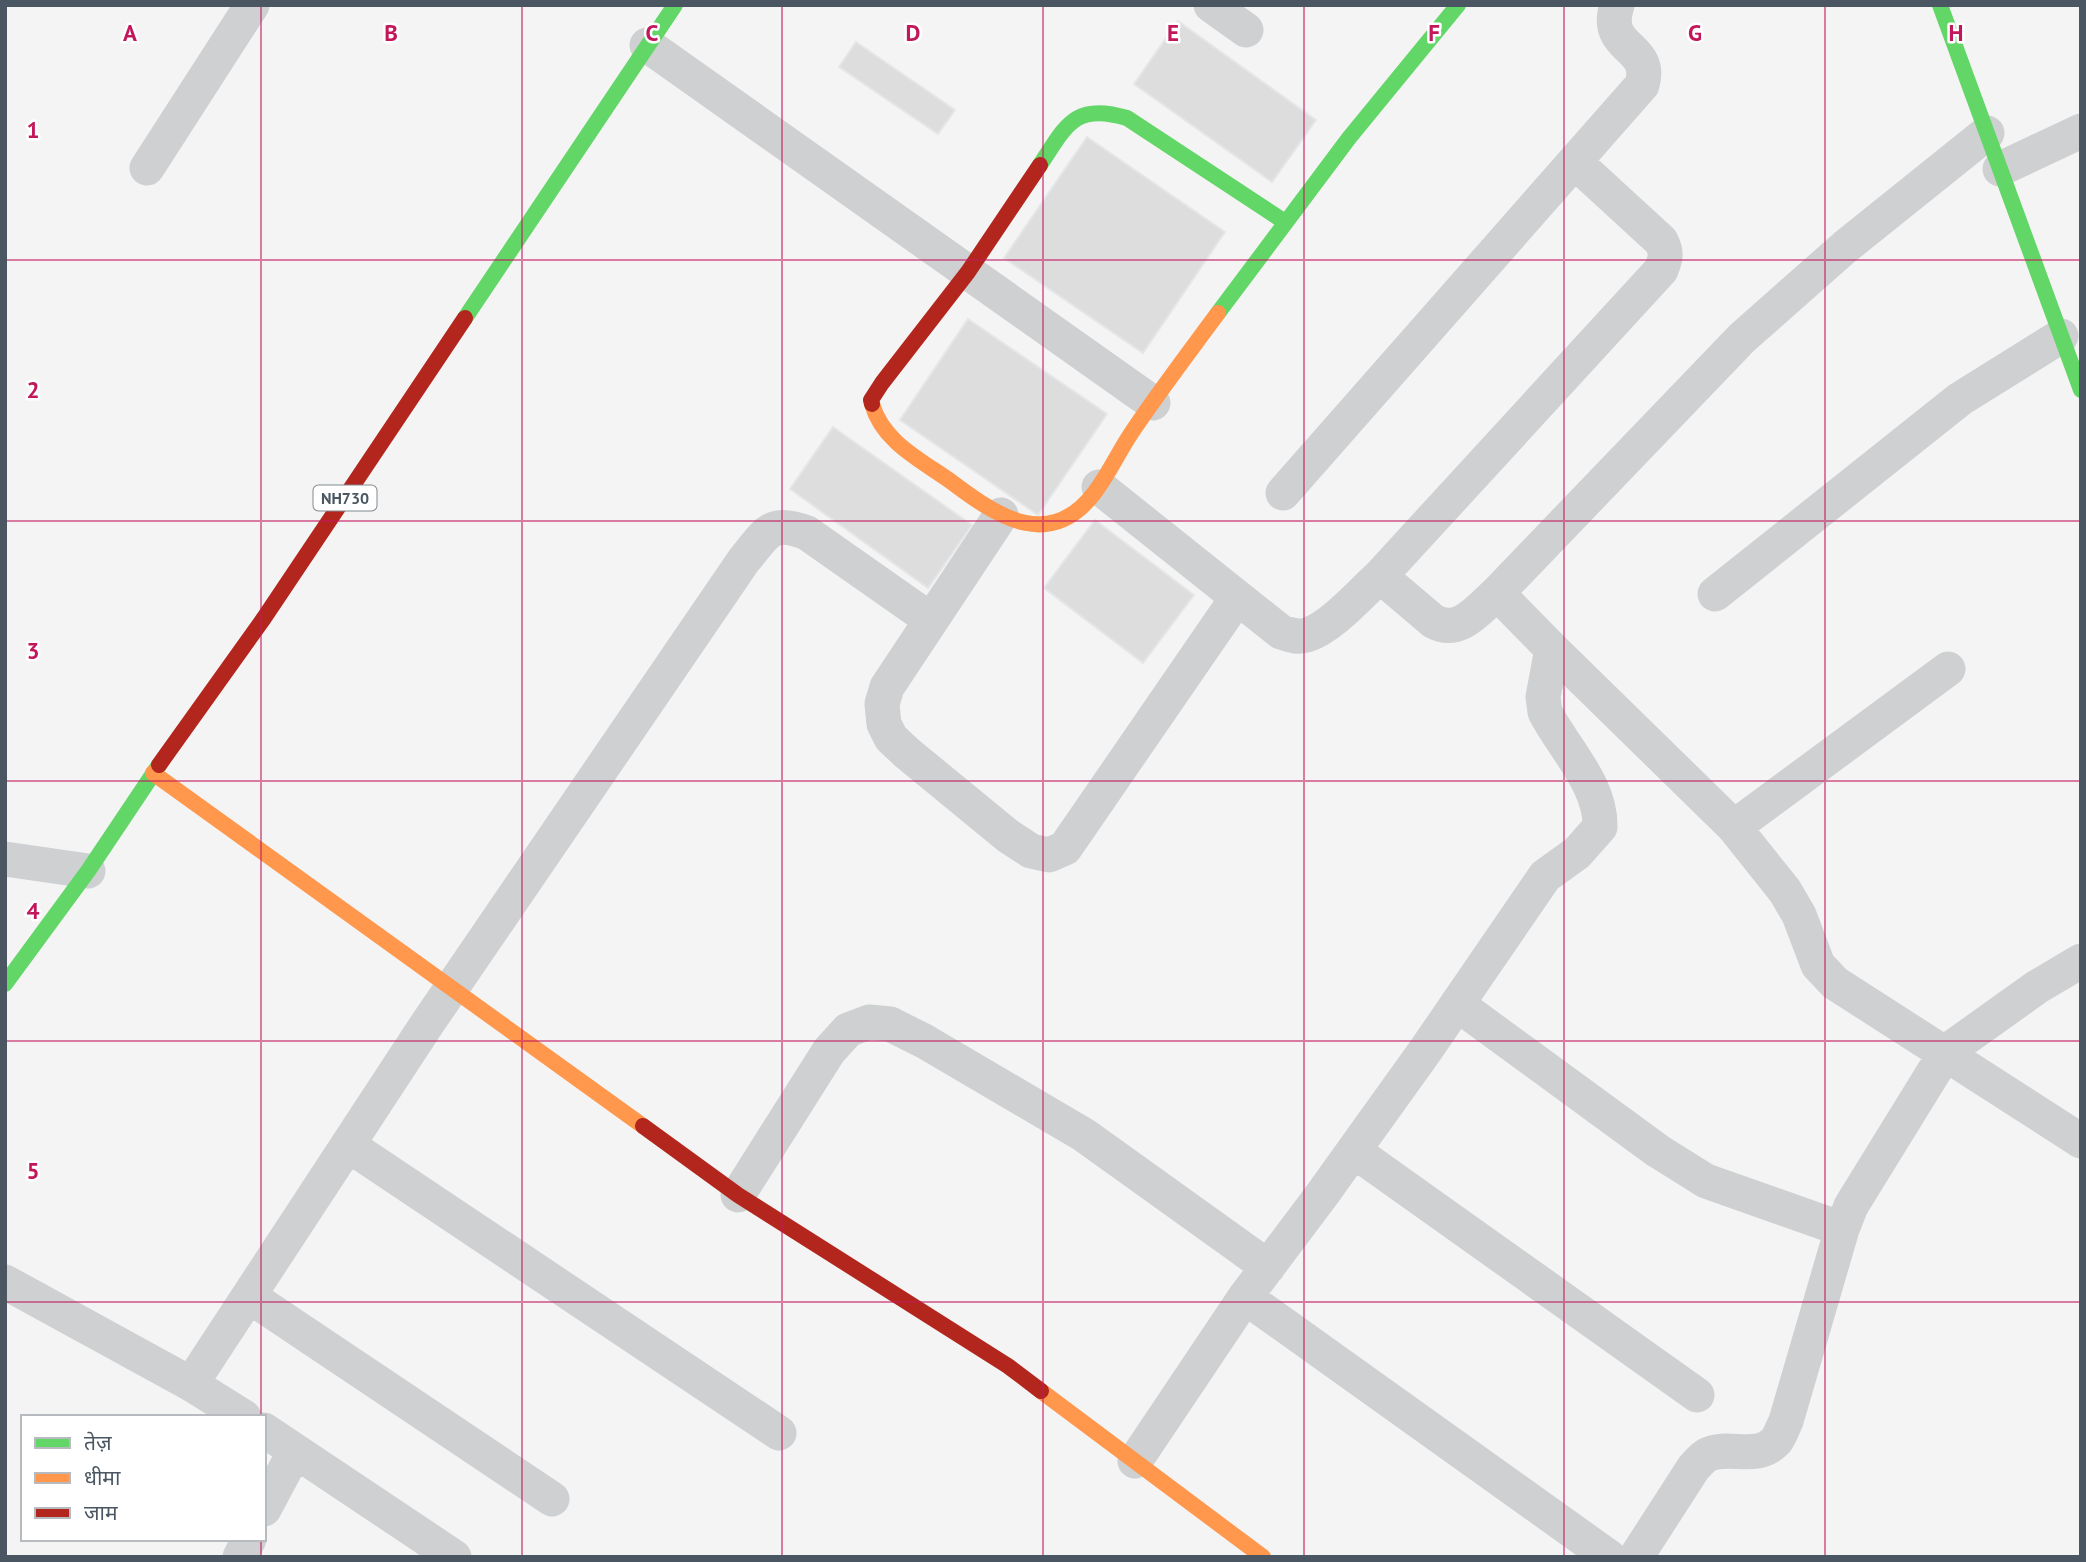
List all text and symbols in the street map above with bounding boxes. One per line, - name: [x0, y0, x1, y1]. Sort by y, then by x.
- text: A: [123, 18, 137, 47]
- text: B: [384, 18, 398, 47]
- text: C: [646, 18, 659, 47]
- text: D: [906, 18, 920, 47]
- text: E: [1167, 18, 1179, 47]
- text: F: [1428, 18, 1440, 47]
- text: G: [1688, 18, 1702, 47]
- text: H: [1949, 18, 1963, 47]
- text: 1: [26, 115, 40, 144]
- text: 2: [26, 375, 40, 404]
- road number: NH730: [314, 485, 376, 510]
- text: 3: [26, 636, 40, 665]
- text: 4: [26, 896, 40, 925]
- text: 5: [26, 1156, 40, 1185]
- legend: [21, 1415, 266, 1541]
- text: तेज़: [84, 1429, 112, 1456]
- text: धीमा: [84, 1464, 121, 1491]
- text: जाम: [84, 1499, 118, 1526]

